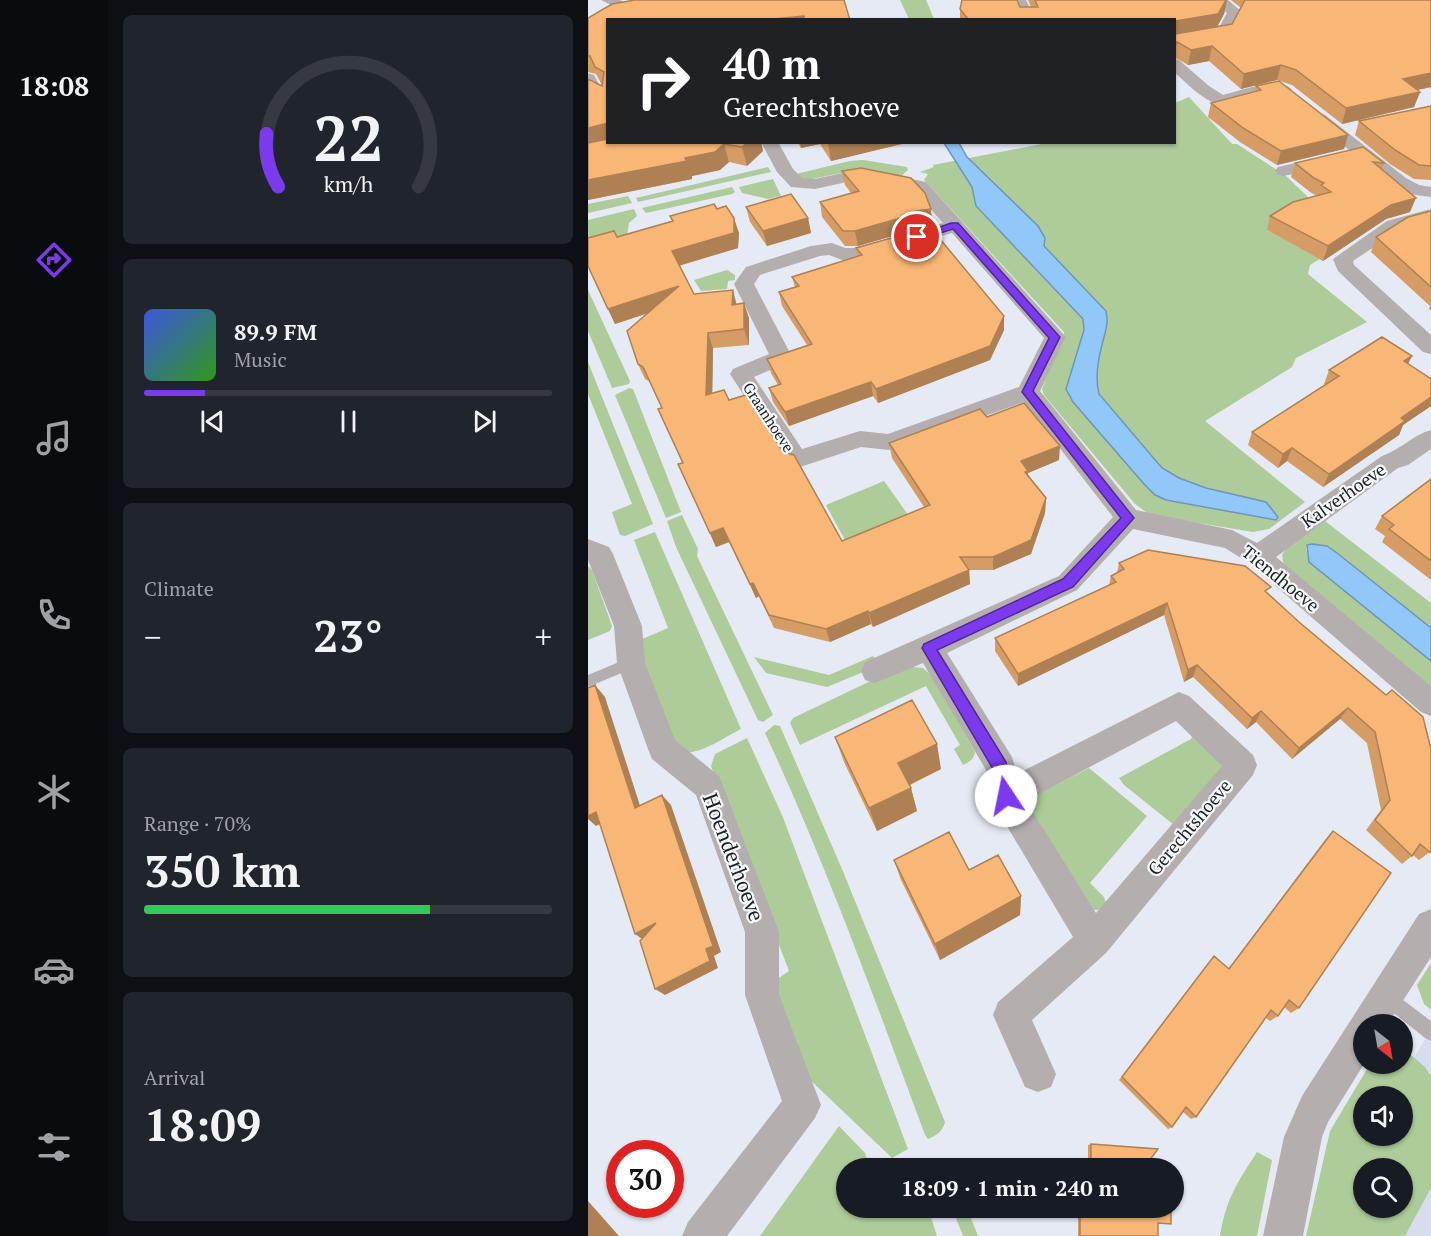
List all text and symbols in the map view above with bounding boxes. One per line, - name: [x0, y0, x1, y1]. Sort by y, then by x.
- text: 40 m: [723, 35, 821, 91]
- icon: right: [624, 42, 702, 120]
- text: 18:08: [19, 68, 89, 104]
- text: Gerechtshoeve: [723, 89, 900, 125]
- text: 22: [313, 96, 383, 179]
- text: km/h: [323, 170, 373, 198]
- pin: [891, 211, 942, 262]
- icon: arrive: [900, 220, 933, 253]
- icon: directions: [33, 239, 75, 281]
- text: 89.9 FM: [234, 317, 317, 346]
- text: Music: [234, 346, 287, 373]
- street label: Graanhoeve: [739, 378, 799, 456]
- icon: previous: [196, 405, 229, 438]
- icon: pause: [332, 405, 365, 438]
- icon: next: [468, 405, 501, 438]
- icon: music: [33, 417, 75, 459]
- street label: Kalverhoeve: [1296, 457, 1390, 533]
- street label: Tiendhoeve: [1237, 539, 1325, 617]
- text: Climate: [144, 575, 214, 602]
- icon: phone: [33, 594, 75, 636]
- text: 23°: [313, 605, 383, 665]
- text: −: [144, 615, 162, 658]
- text: +: [534, 615, 552, 658]
- position arrow: [974, 764, 1038, 828]
- icon: climate: [33, 771, 75, 813]
- street label: Gerechtshoeve: [1142, 774, 1236, 880]
- street label: Hoenderhoeve: [697, 789, 771, 925]
- text: Range · 70%: [144, 810, 251, 837]
- text: 350 km: [144, 840, 300, 900]
- icon: car: [33, 949, 75, 991]
- north arrow: [1353, 1014, 1413, 1074]
- map controls: [1353, 1014, 1413, 1218]
- text: Arrival: [144, 1064, 205, 1091]
- button: sound: [1353, 1086, 1413, 1146]
- text: 18:09: [144, 1094, 261, 1154]
- icon: filters: [33, 1126, 75, 1168]
- speed limit sign: 30: [606, 1140, 684, 1218]
- button: search: [1353, 1158, 1413, 1218]
- text: 18:09 · 1 min · 240 m: [901, 1173, 1119, 1202]

